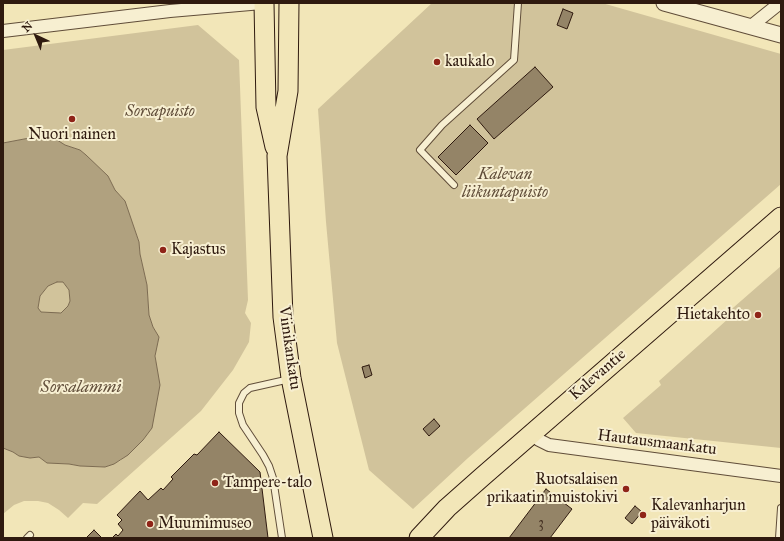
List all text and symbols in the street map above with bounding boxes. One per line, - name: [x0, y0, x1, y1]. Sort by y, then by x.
- north arrow: [16, 16, 56, 56]
- text: N: [19, 19, 35, 35]
- place label: kaukalo: [445, 52, 494, 72]
- marker: kaukalo: [432, 57, 442, 67]
- park label: Sorsapuisto: [125, 102, 195, 122]
- marker: Nuori nainen: [67, 114, 77, 124]
- place label: Nuori nainen: [28, 125, 116, 145]
- park label: Kalevan liikuntapuisto: [462, 165, 548, 203]
- place label: Kajastus: [171, 240, 226, 260]
- marker: Kajastus: [158, 245, 168, 255]
- street label: Viinikankatu: [274, 305, 304, 391]
- place label: Hietakehto: [676, 305, 750, 325]
- marker: Hietakehto: [753, 310, 763, 320]
- street label: Kalevantie: [566, 345, 630, 405]
- water label: Sorsalammi: [41, 378, 121, 398]
- street label: Hautausmaankatu: [596, 426, 718, 460]
- place label: Ruotsalaisen prikaatin muistokivi: [487, 470, 618, 508]
- place label: Tampere-talo: [223, 473, 312, 493]
- marker: Tampere-talo: [210, 478, 220, 488]
- marker: Ruotsalaisen prikaatin muistokivi: [621, 484, 631, 494]
- place label: Kalevanharjun päiväkoti: [651, 496, 746, 534]
- marker: Kalevanharjun päiväkoti: [638, 510, 648, 520]
- place label: Muumimuseo: [158, 514, 252, 534]
- house number: 3: [538, 516, 544, 532]
- marker: Muumimuseo: [145, 519, 155, 529]

